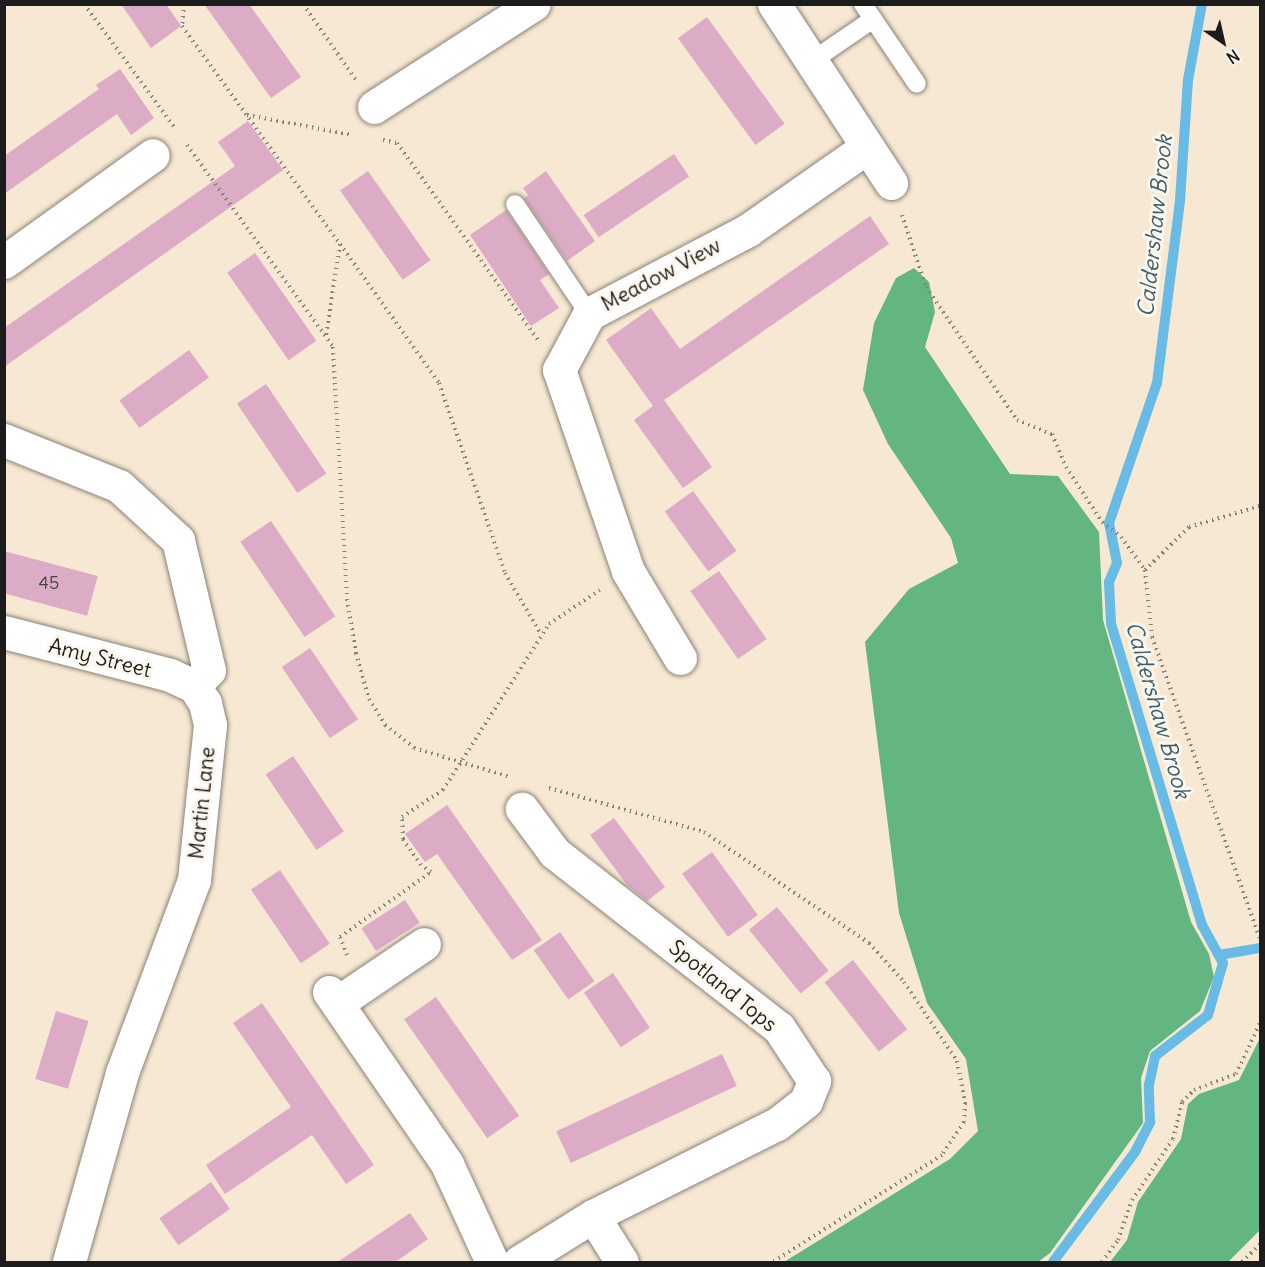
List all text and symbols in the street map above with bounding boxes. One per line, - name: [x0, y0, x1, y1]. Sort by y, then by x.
- north arrow: [1193, 12, 1253, 72]
- text: N: [1223, 46, 1243, 68]
- water label: Caldershaw Brook: [1132, 134, 1178, 318]
- street label: Meadow View: [597, 233, 725, 317]
- house number: 45: [39, 572, 59, 594]
- water label: Caldershaw Brook: [1120, 619, 1196, 801]
- street label: Amy Street: [46, 633, 154, 683]
- street label: Martin Lane: [184, 745, 220, 861]
- street label: Spotland Tops: [664, 935, 782, 1037]

